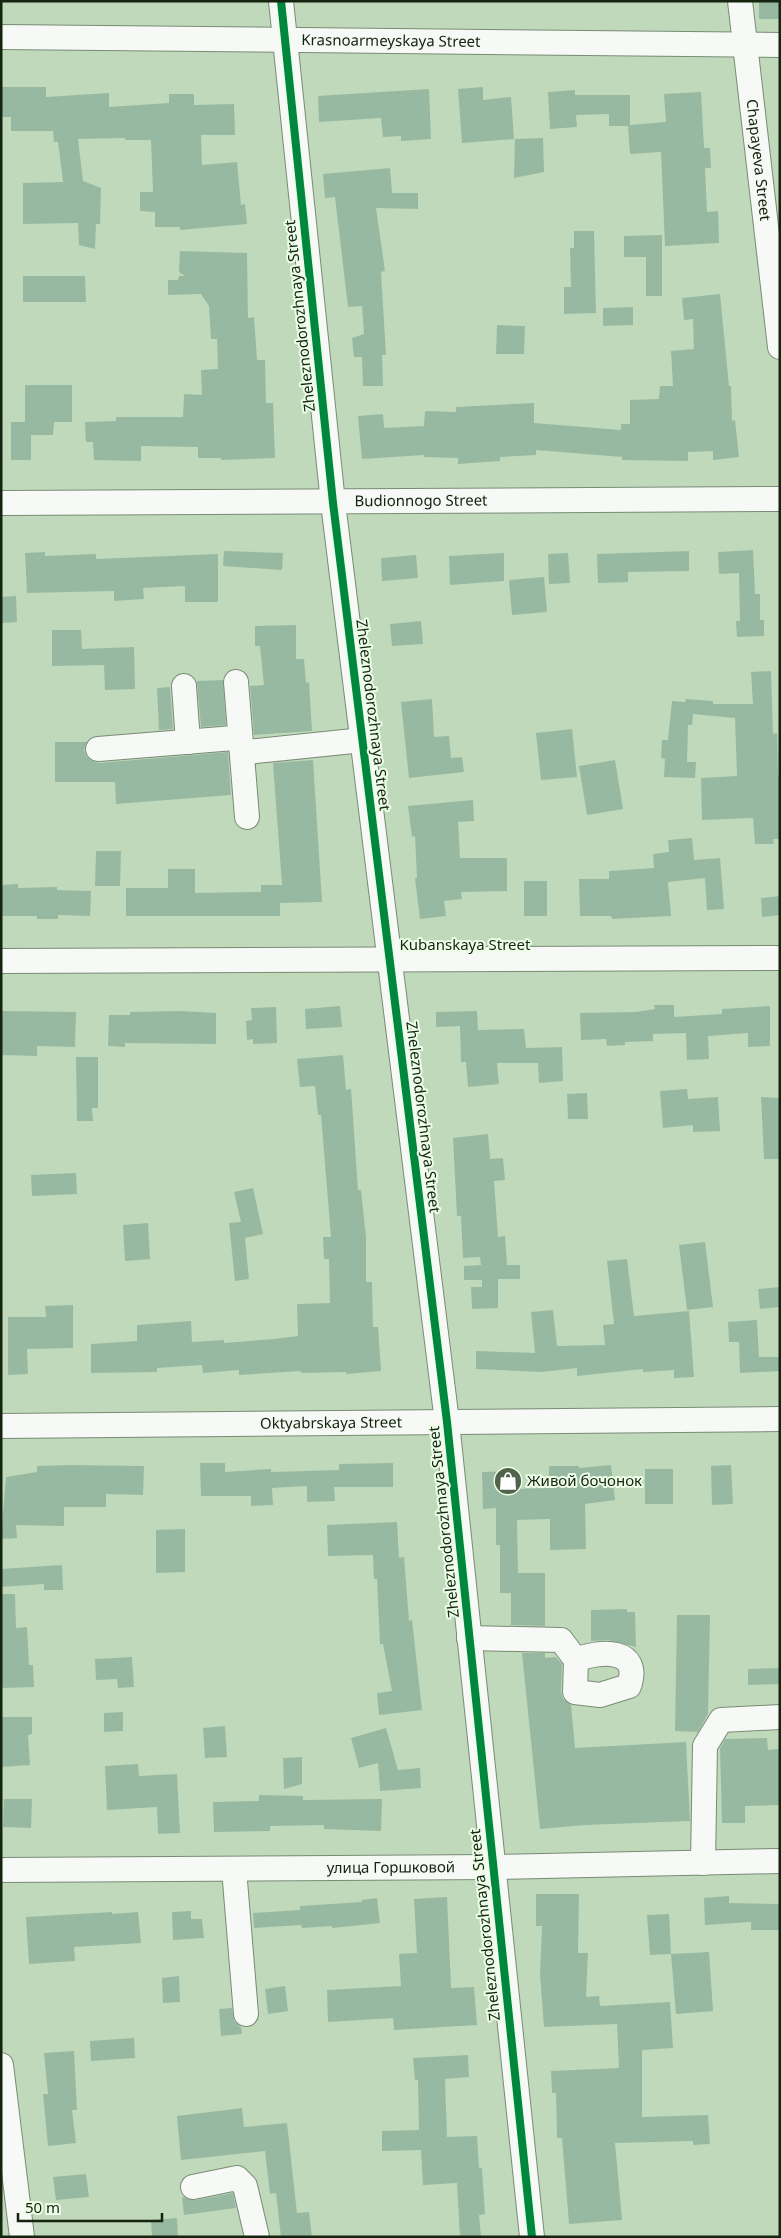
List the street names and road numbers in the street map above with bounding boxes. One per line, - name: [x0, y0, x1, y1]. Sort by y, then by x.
- street label: Krasnoarmeyskaya Street: [301, 29, 481, 51]
- street label: Chapayeva Street: [742, 98, 776, 222]
- street label: Zheleznodorozhnaya Street: [279, 219, 319, 413]
- street label: Budionnogo Street: [354, 489, 488, 510]
- street label: Zheleznodorozhnaya Street: [352, 618, 396, 812]
- street label: Kubanskaya Street: [400, 934, 531, 954]
- street label: Zheleznodorozhnaya Street: [402, 1020, 446, 1214]
- street label: Oktyabrskaya Street: [260, 1411, 403, 1433]
- street label: Zheleznodorozhnaya Street: [423, 1425, 463, 1619]
- street label: Zheleznodorozhnaya Street: [464, 1828, 504, 2022]
- street label: улица Горшковой: [327, 1856, 455, 1877]

